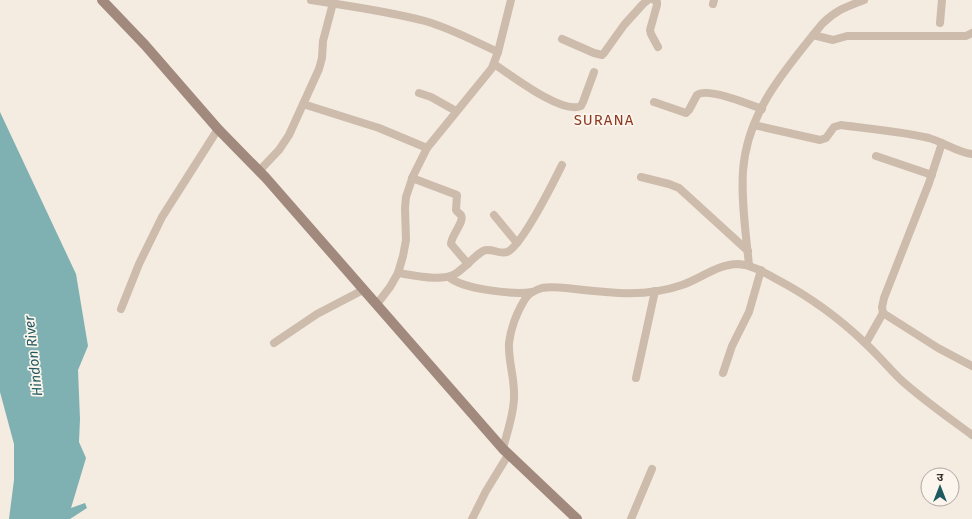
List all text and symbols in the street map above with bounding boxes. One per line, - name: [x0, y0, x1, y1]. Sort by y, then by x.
- district label: SURANA: [574, 111, 634, 129]
- water label: Hindon River: [21, 314, 46, 397]
- north arrow: [920, 467, 960, 507]
- text: उ: [937, 471, 944, 484]

